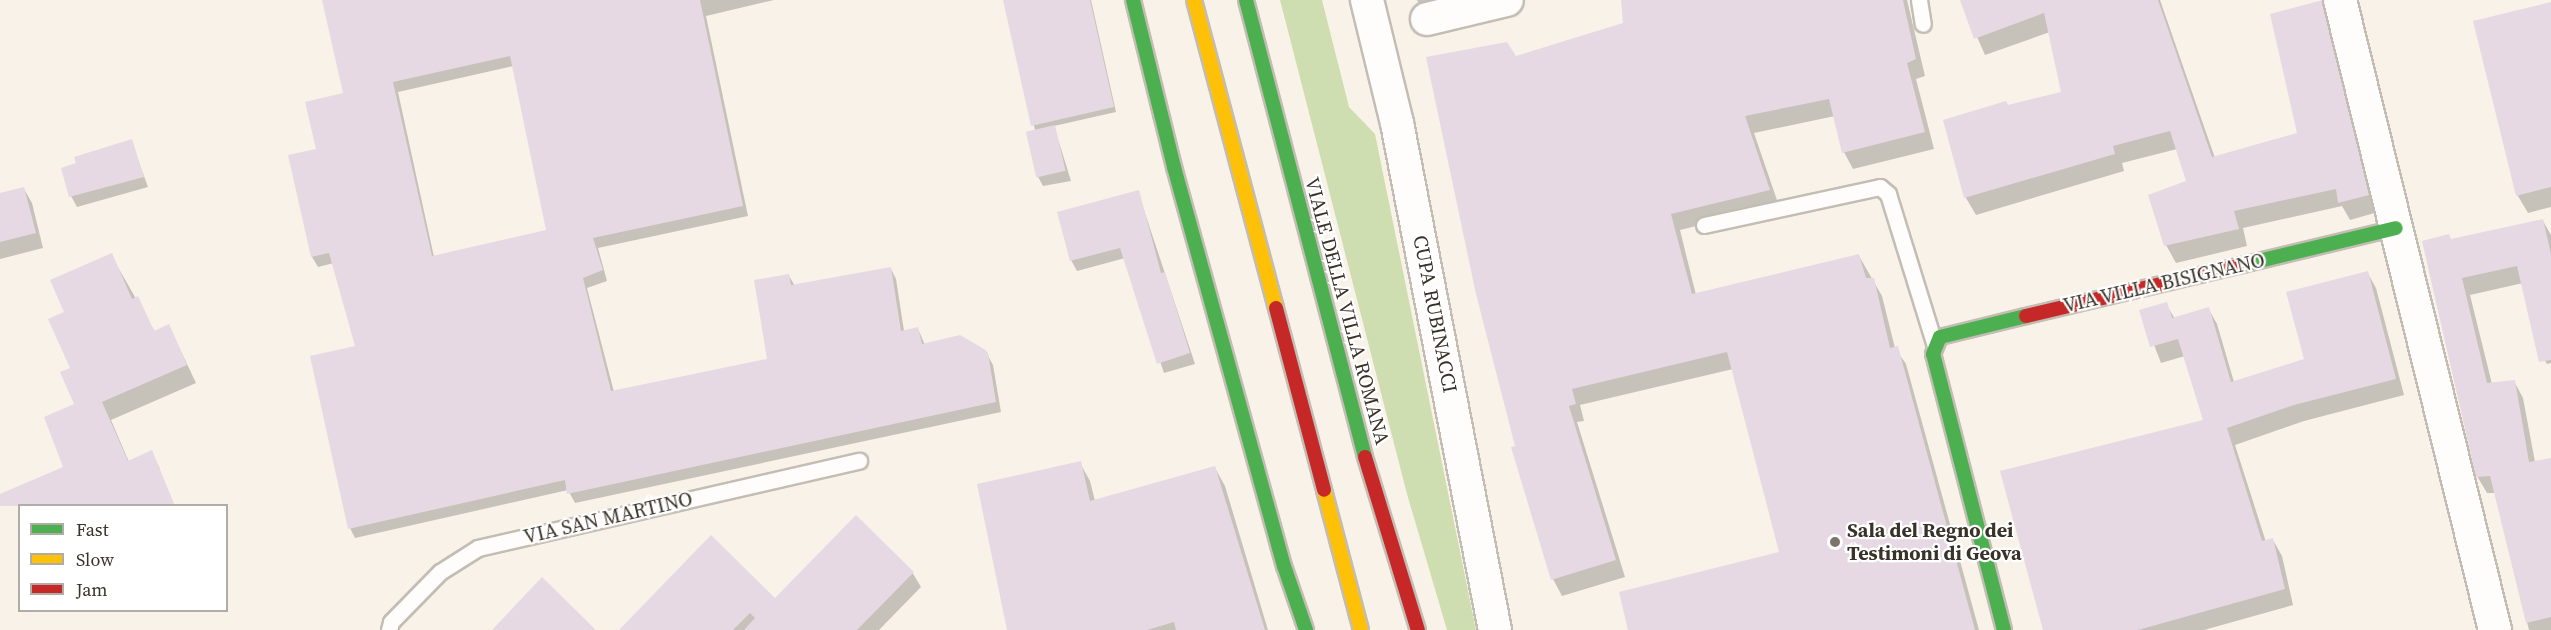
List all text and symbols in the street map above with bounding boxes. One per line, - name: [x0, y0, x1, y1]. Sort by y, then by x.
- street label: VIALE DELLA VILLA ROMANA: [1300, 174, 1394, 448]
- street label: CUPA RUBINACCI: [1408, 233, 1462, 395]
- street label: VIA VILLA BISIGNANO: [2061, 248, 2267, 318]
- street label: VIA SAN MARTINO: [521, 487, 695, 549]
- legend: [18, 504, 228, 612]
- text: Fast: [76, 517, 109, 542]
- place label: Sala del Regno dei Testimoni di Geova: [1847, 518, 2022, 565]
- marker: Sala del Regno dei Testimoni di Geova: [1828, 535, 1842, 549]
- text: Slow: [76, 547, 114, 572]
- text: Jam: [76, 577, 108, 602]

